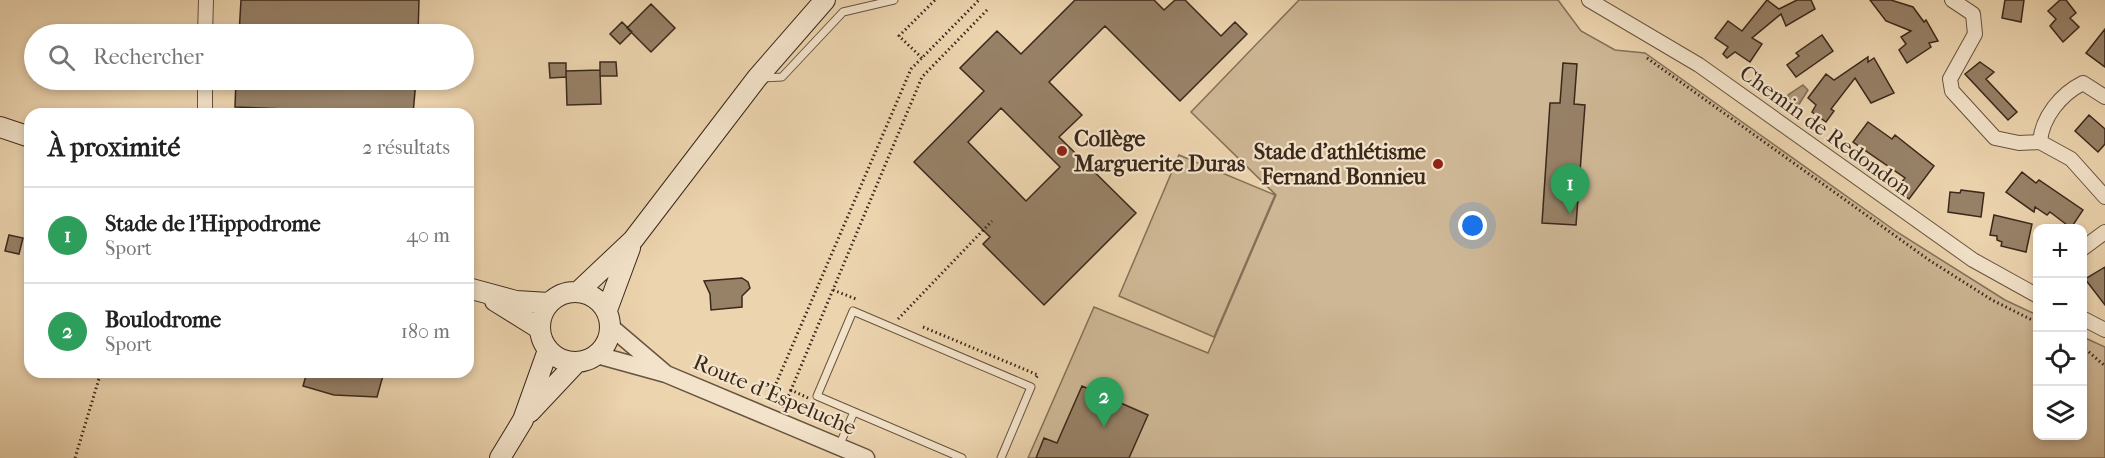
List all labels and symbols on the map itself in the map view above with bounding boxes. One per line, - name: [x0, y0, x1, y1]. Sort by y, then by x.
- street label: Chemin de Redondon: [1735, 60, 1916, 202]
- place label: Collège Marguerite Duras: [1073, 126, 1245, 177]
- place label: Stade d'athlétisme Fernand Bonnieu: [1254, 139, 1427, 190]
- marker: Collège Marguerite Duras: [1055, 144, 1069, 158]
- marker: Stade d'athlétisme Fernand Bonnieu: [1431, 157, 1445, 171]
- pin: 1: [1550, 164, 1590, 214]
- your location: [1458, 211, 1487, 240]
- street label: Route d'Espeluche: [689, 349, 860, 441]
- pin: 2: [1084, 378, 1124, 427]

